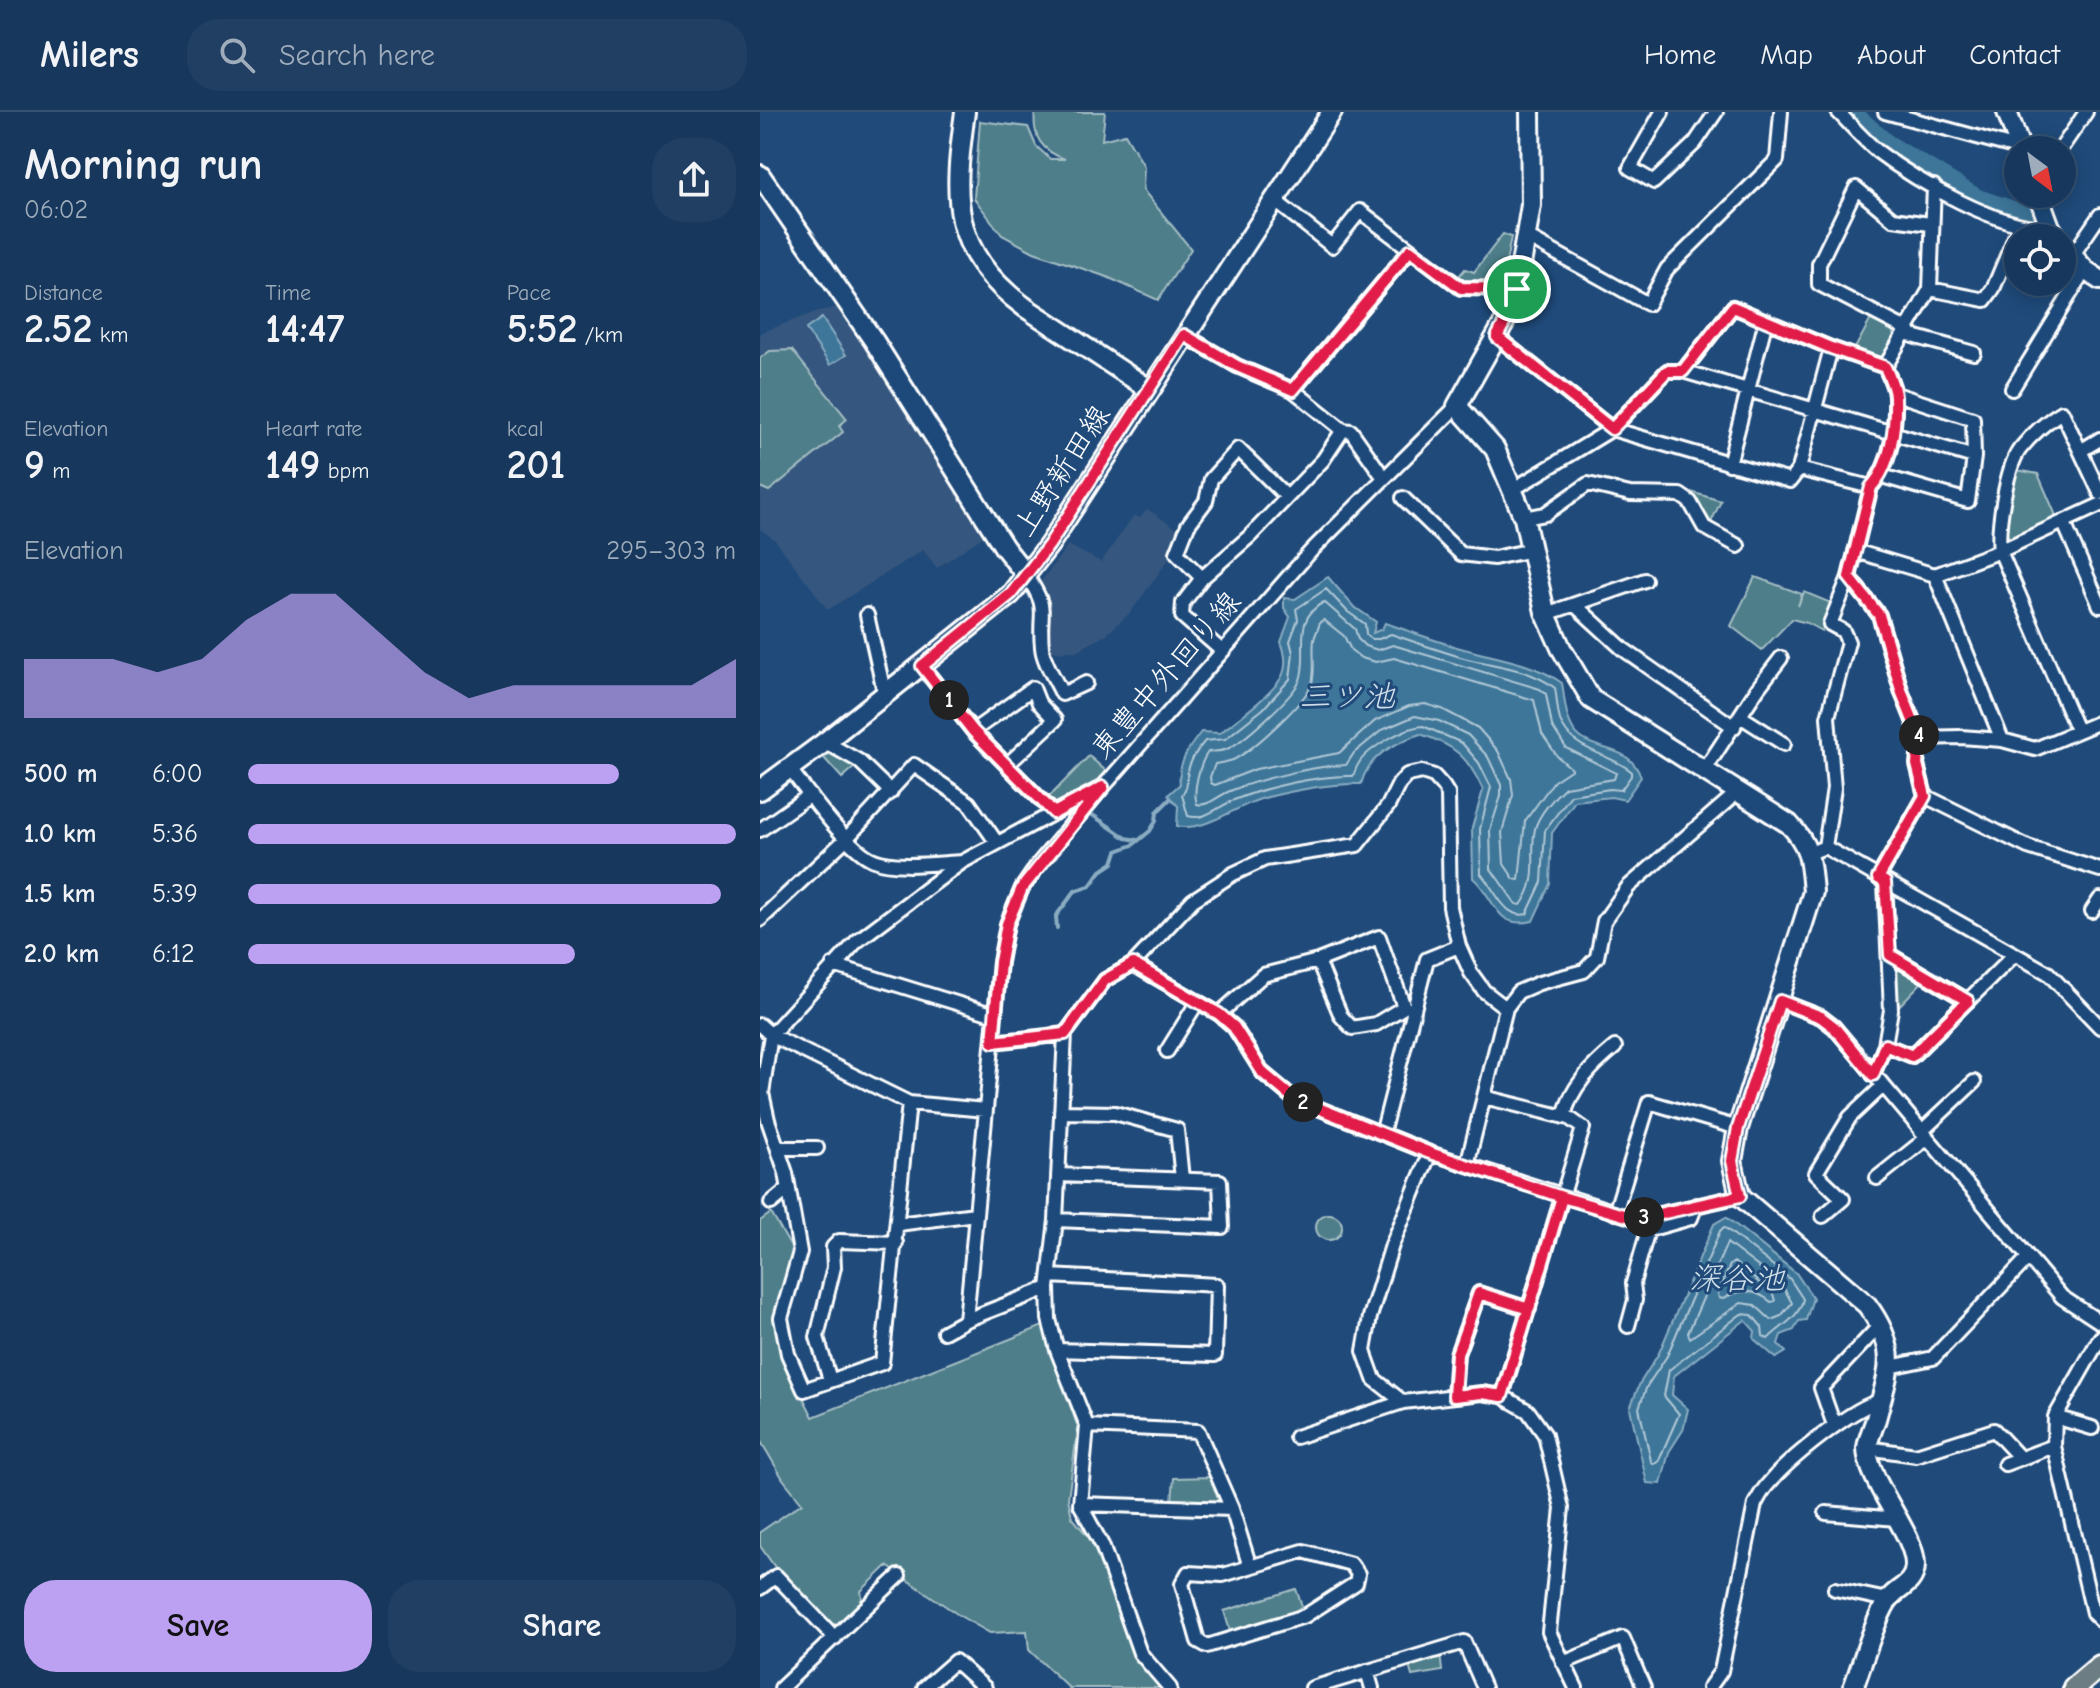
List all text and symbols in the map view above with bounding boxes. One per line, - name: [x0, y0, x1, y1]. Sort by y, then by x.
- search box: [187, 19, 747, 91]
- text: Milers: [40, 33, 139, 77]
- icon: search: [215, 33, 259, 77]
- text: Search here: [279, 38, 435, 73]
- text: Home: [1644, 39, 1716, 71]
- text: Map: [1760, 39, 1813, 71]
- text: About: [1857, 39, 1925, 71]
- text: Contact: [1969, 39, 2060, 71]
- north arrow: [2004, 136, 2076, 208]
- map controls: [2004, 136, 2076, 296]
- button: share: [652, 138, 736, 222]
- text: Morning run: [24, 139, 263, 190]
- text: 06:02: [24, 195, 88, 225]
- button: locate: [2004, 224, 2076, 296]
- pin: [1483, 255, 1551, 323]
- icon: arrive: [1495, 267, 1539, 311]
- text: Distance: [24, 280, 103, 306]
- text: Time: [265, 280, 311, 306]
- text: Pace: [507, 280, 551, 306]
- text: 2.52: [24, 306, 92, 352]
- text: 14:47: [265, 306, 344, 352]
- text: 5:52: [507, 306, 577, 352]
- text: km: [92, 322, 129, 348]
- text: /km: [577, 322, 623, 348]
- street label: 上野新田線: [1006, 399, 1118, 543]
- text: Elevation: [24, 416, 108, 442]
- text: Heart rate: [265, 416, 362, 442]
- text: kcal: [507, 416, 544, 442]
- text: 9: [24, 442, 45, 488]
- text: 149: [265, 442, 320, 488]
- text: 201: [507, 442, 565, 488]
- text: m: [45, 458, 70, 484]
- text: bpm: [320, 458, 369, 484]
- text: Elevation: [24, 536, 124, 566]
- text: 295–303 m: [607, 536, 736, 566]
- street label: 東豊中外回り線: [1084, 584, 1248, 766]
- water label: 三ツ池: [1299, 678, 1396, 715]
- pin: 1: [929, 680, 969, 720]
- text: 1: [945, 687, 953, 713]
- pin: 4: [1899, 715, 1939, 755]
- text: 4: [1914, 722, 1924, 748]
- text: 500 m: [24, 759, 98, 789]
- text: 6:00: [152, 759, 202, 789]
- text: 1.0 km: [24, 819, 96, 849]
- text: 5:36: [152, 819, 198, 849]
- text: 1.5 km: [24, 879, 95, 909]
- text: 5:39: [152, 879, 198, 909]
- text: 2.0 km: [24, 939, 99, 969]
- text: 6:12: [152, 939, 195, 969]
- pin: 2: [1283, 1082, 1323, 1122]
- text: 2: [1298, 1089, 1308, 1115]
- pin: 3: [1624, 1197, 1664, 1237]
- text: 3: [1639, 1204, 1649, 1230]
- water label: 深谷池: [1689, 1260, 1786, 1297]
- button: Save: [24, 1580, 372, 1672]
- button: Share: [388, 1580, 736, 1672]

